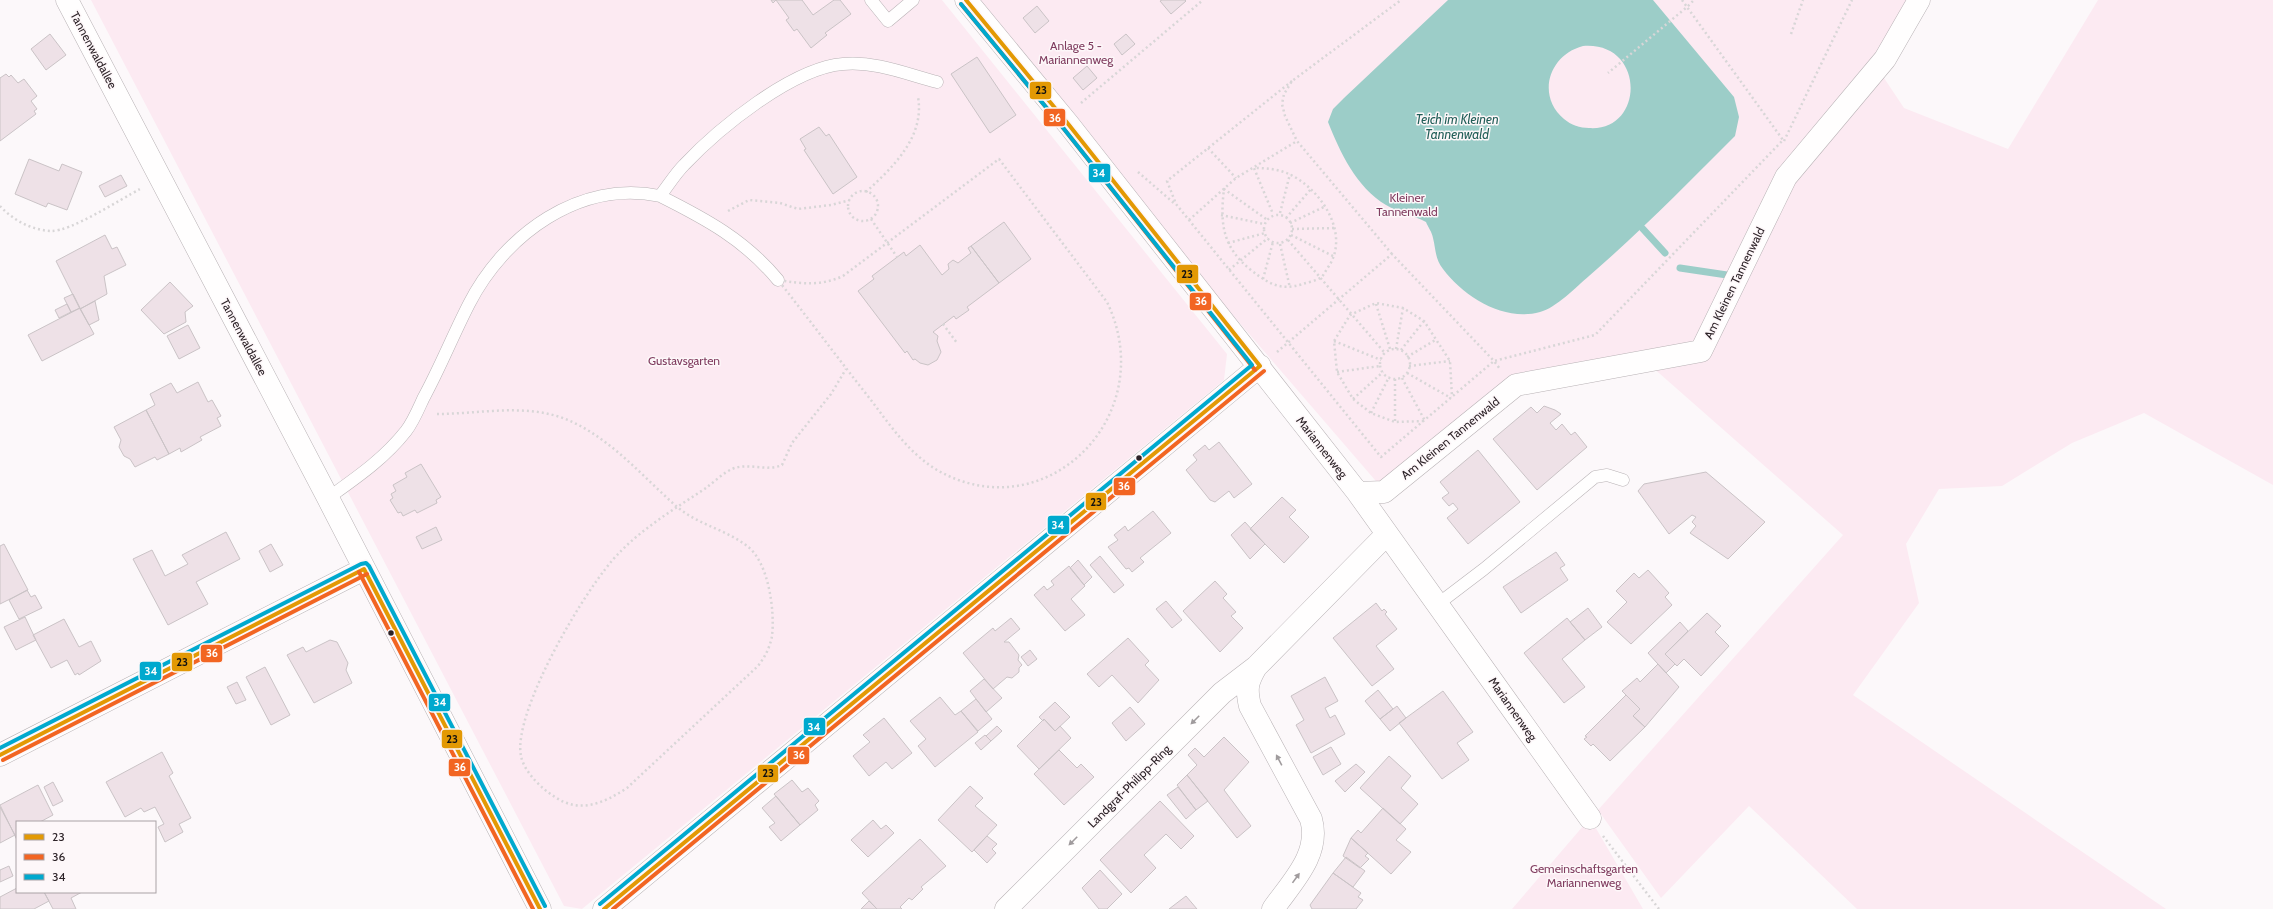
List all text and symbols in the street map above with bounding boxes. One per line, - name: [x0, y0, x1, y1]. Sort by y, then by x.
- street label: Tannenwaldallee: [67, 9, 121, 91]
- park label: Anlage 5 - Mariannenweg: [1039, 38, 1114, 67]
- line badge: 23: [1029, 81, 1052, 100]
- text: 23: [1035, 83, 1047, 97]
- line badge: 36: [1043, 108, 1066, 127]
- text: 36: [1049, 111, 1061, 125]
- water label: Teich im Kleinen Tannenwald: [1415, 111, 1499, 142]
- line badge: 34: [1088, 163, 1111, 183]
- text: 34: [1093, 166, 1106, 180]
- park label: Kleiner Tannenwald: [1376, 190, 1438, 219]
- street label: Am Kleinen Tannenwald: [1700, 225, 1768, 341]
- line badge: 23: [1176, 264, 1199, 284]
- text: 23: [1181, 267, 1193, 281]
- line badge: 36: [1189, 292, 1212, 311]
- text: 36: [1195, 294, 1207, 308]
- street label: Tannenwaldallee: [217, 296, 271, 378]
- park label: Gustavsgarten: [648, 353, 720, 368]
- street label: Am Kleinen Tannenwald: [1398, 394, 1502, 482]
- street label: Mariannenweg: [1293, 413, 1351, 482]
- unlabelled marker: [1134, 453, 1144, 463]
- line badge: 36: [1113, 477, 1136, 496]
- text: 36: [1118, 479, 1130, 493]
- line badge: 23: [1085, 492, 1107, 511]
- text: 23: [1090, 495, 1102, 509]
- line badge: 34: [1047, 515, 1070, 535]
- text: 34: [1052, 518, 1065, 532]
- unlabelled marker: [386, 628, 396, 638]
- line badge: 36: [200, 644, 223, 663]
- text: 36: [206, 646, 218, 660]
- line badge: 23: [171, 652, 193, 672]
- text: 23: [176, 655, 188, 669]
- line badge: 34: [139, 661, 162, 681]
- text: 34: [145, 664, 158, 678]
- street label: Mariannenweg: [1485, 674, 1541, 745]
- line badge: 34: [428, 693, 451, 712]
- text: 34: [434, 695, 447, 709]
- one-way arrow: [1190, 715, 1200, 725]
- line badge: 34: [803, 717, 826, 736]
- text: 34: [808, 720, 821, 734]
- line badge: 23: [441, 729, 463, 749]
- text: 23: [446, 732, 458, 746]
- street label: Landgraf-Philipp-Ring: [1084, 741, 1174, 831]
- line badge: 36: [787, 746, 810, 765]
- text: 36: [793, 748, 805, 762]
- one-way arrow: [1276, 755, 1283, 766]
- line badge: 36: [448, 758, 471, 777]
- text: 36: [454, 760, 466, 774]
- line badge: 23: [757, 764, 779, 783]
- text: 23: [762, 766, 774, 780]
- legend: [16, 821, 156, 893]
- text: 23: [52, 829, 65, 844]
- one-way arrow: [1068, 836, 1078, 846]
- text: 36: [52, 849, 65, 864]
- park label: Gemeinschaftsgarten Mariannenweg: [1530, 861, 1638, 890]
- text: 34: [52, 869, 65, 884]
- one-way arrow: [1291, 872, 1300, 883]

